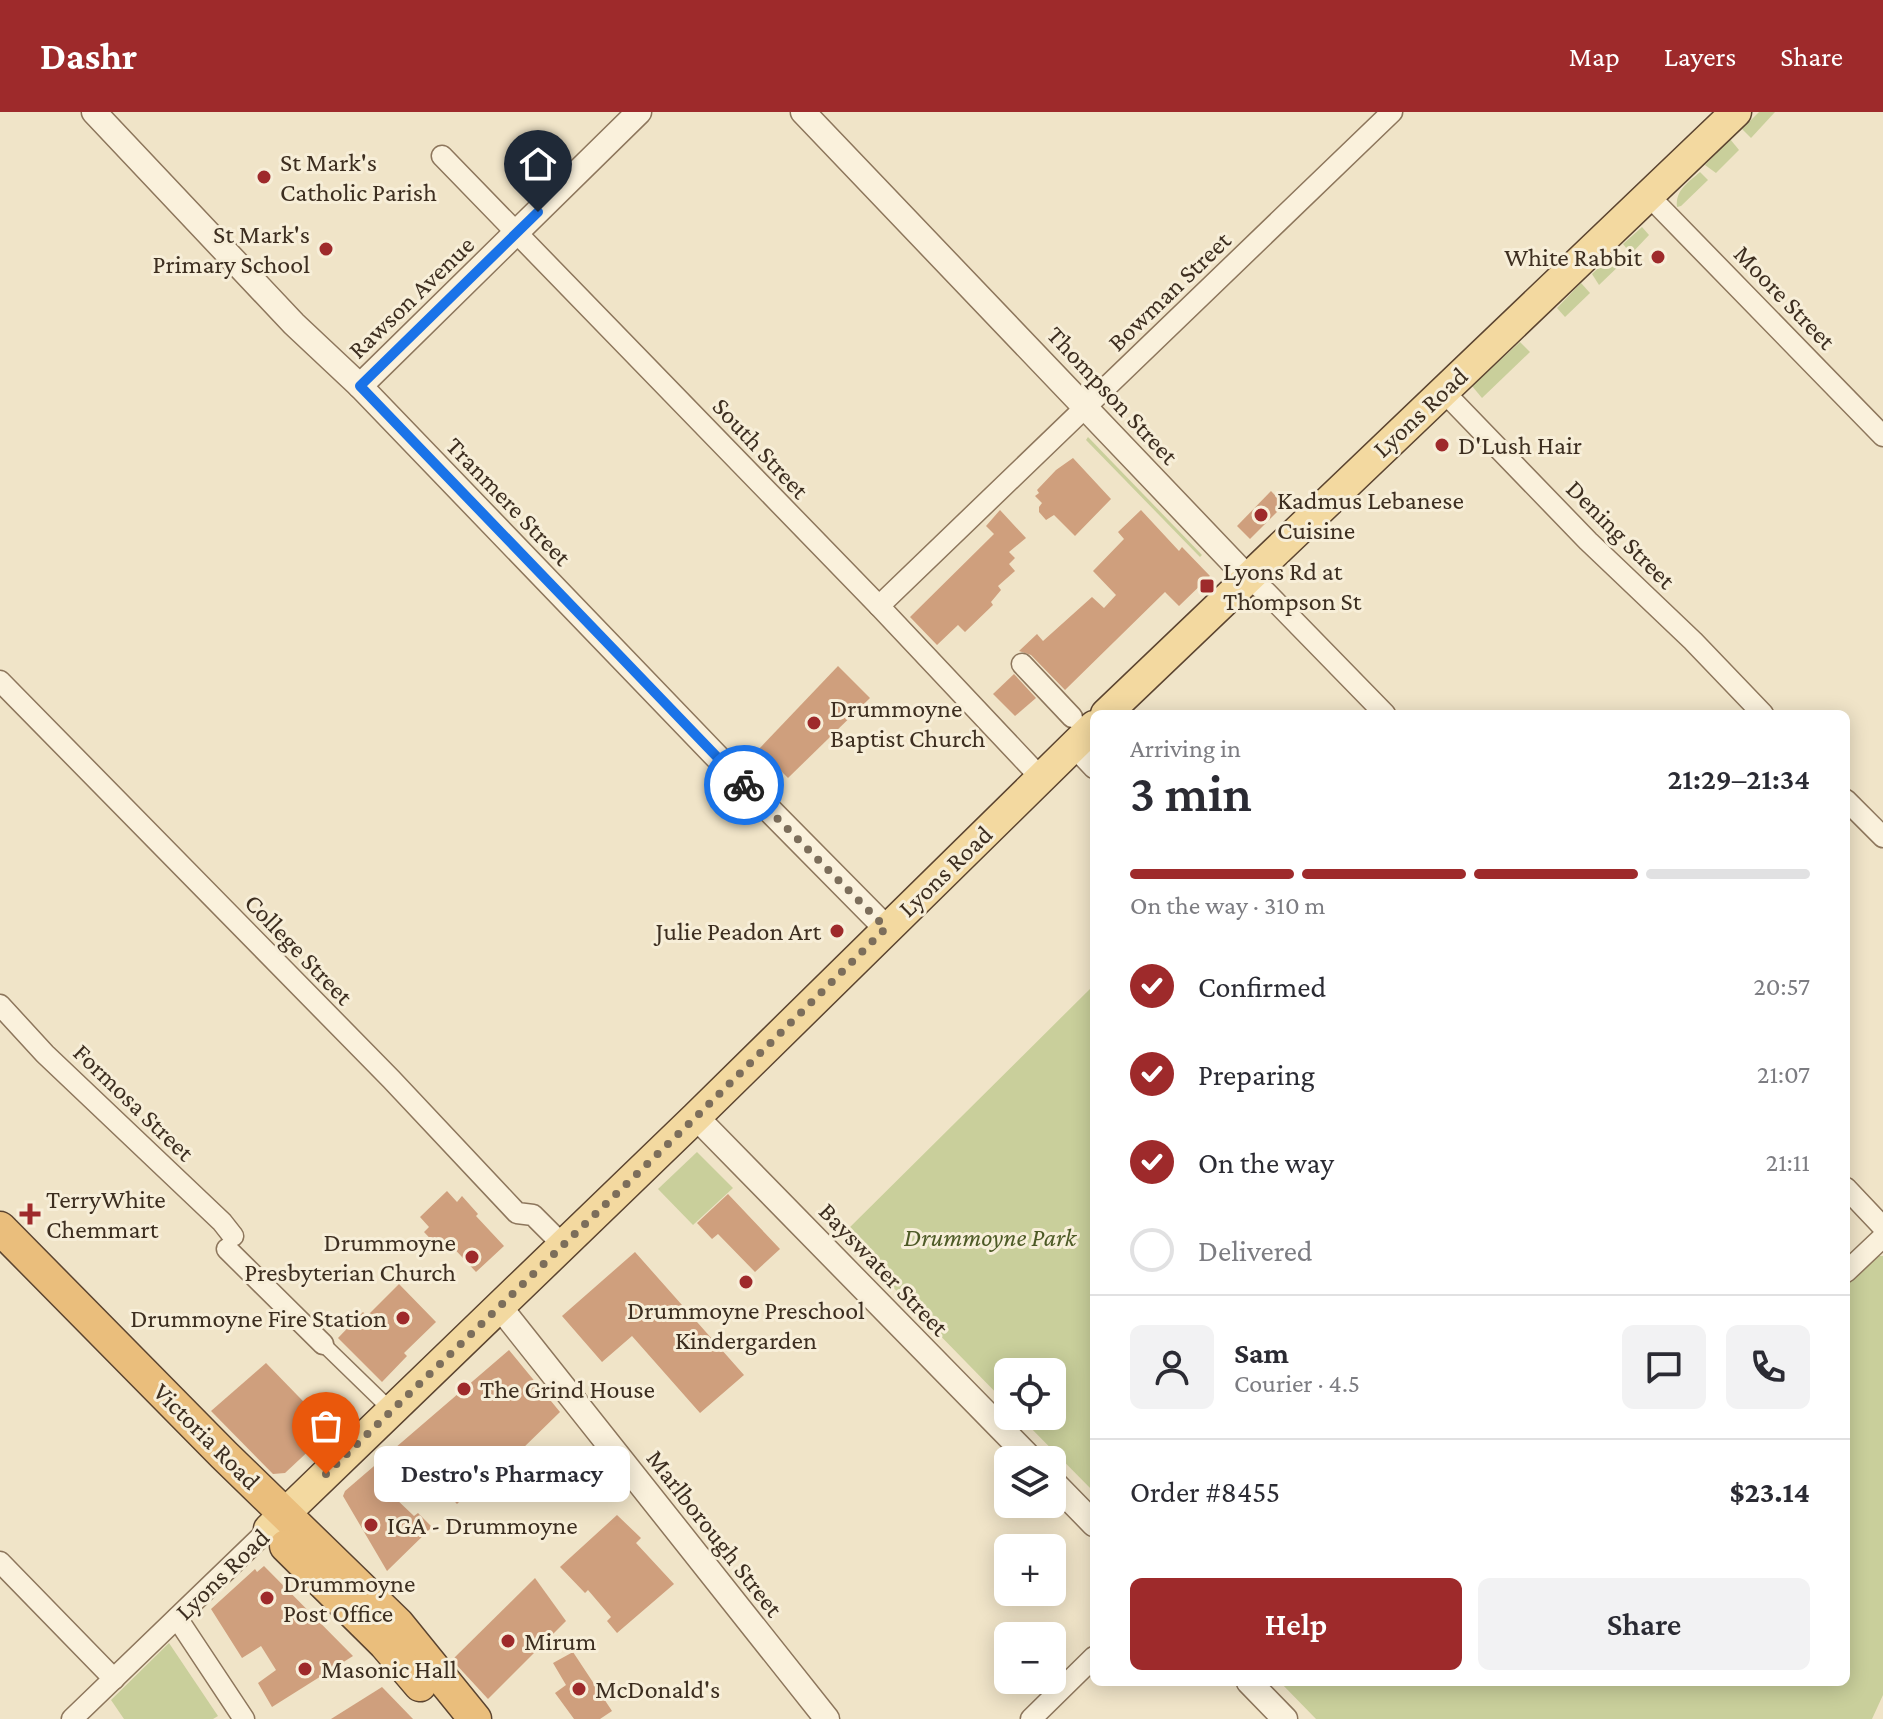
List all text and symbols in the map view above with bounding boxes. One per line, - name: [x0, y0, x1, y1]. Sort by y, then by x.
- text: Dashr: [40, 35, 137, 77]
- text: Map: [1569, 41, 1620, 72]
- text: Layers: [1664, 41, 1736, 72]
- text: Share: [1780, 41, 1843, 72]
- pin: [504, 130, 572, 212]
- icon: home: [516, 142, 560, 186]
- place label: St Mark's Catholic Parish: [280, 148, 437, 207]
- marker: St Mark's Catholic Parish: [255, 168, 273, 186]
- place label: St Mark's Primary School: [152, 220, 310, 279]
- street label: Bowman Street: [1102, 225, 1237, 357]
- street label: Rawson Avenue: [342, 230, 480, 365]
- street label: Moore Street: [1728, 239, 1842, 356]
- marker: St Mark's Primary School: [317, 240, 335, 258]
- place label: White Rabbit: [1504, 243, 1642, 272]
- marker: White Rabbit: [1649, 248, 1667, 266]
- street label: Thompson Street: [1041, 320, 1184, 471]
- street label: Lyons Road: [1367, 361, 1474, 463]
- street label: South Street: [707, 392, 815, 505]
- street label: Tranmere Street: [440, 431, 577, 572]
- place label: D'Lush Hair: [1458, 431, 1582, 460]
- marker: D'Lush Hair: [1433, 436, 1451, 454]
- street label: Dening Street: [1560, 474, 1681, 595]
- place label: Kadmus Lebanese Cuisine: [1277, 486, 1464, 545]
- marker: Kadmus Lebanese Cuisine: [1252, 506, 1270, 524]
- place label: Lyons Rd at Thompson St: [1223, 557, 1362, 616]
- marker: Lyons Rd at Thompson St: [1198, 577, 1216, 595]
- place label: Drummoyne Baptist Church: [830, 694, 985, 753]
- marker: Drummoyne Baptist Church: [805, 714, 823, 732]
- text: Arriving in: [1130, 734, 1241, 763]
- courier: [704, 745, 784, 825]
- text: 21:29–21:34: [1667, 762, 1810, 795]
- icon: bike: [722, 763, 766, 807]
- text: 3 min: [1130, 764, 1252, 822]
- street label: Lyons Road: [893, 819, 998, 923]
- street label: College Street: [239, 888, 359, 1011]
- text: On the way · 310 m: [1130, 891, 1325, 920]
- place label: Julie Peadon Art: [653, 917, 821, 946]
- marker: Julie Peadon Art: [828, 922, 846, 940]
- icon: check: [1130, 964, 1174, 1008]
- text: Confirmed: [1198, 970, 1326, 1003]
- text: 20:57: [1753, 972, 1810, 1001]
- street label: Formosa Street: [67, 1038, 200, 1167]
- icon: check: [1130, 1052, 1174, 1096]
- text: Preparing: [1198, 1058, 1315, 1091]
- text: 21:07: [1757, 1060, 1810, 1089]
- icon: check: [1130, 1140, 1174, 1184]
- text: On the way: [1198, 1146, 1334, 1179]
- text: 21:11: [1766, 1148, 1810, 1177]
- place label: TerryWhite Chemmart: [46, 1185, 166, 1244]
- street label: Bayswater Street: [813, 1197, 955, 1342]
- marker: TerryWhite Chemmart: [21, 1205, 39, 1223]
- park label: Drummoyne Park: [904, 1223, 1078, 1252]
- place label: Drummoyne Presbyterian Church: [244, 1228, 456, 1287]
- text: Delivered: [1198, 1234, 1313, 1267]
- marker: Drummoyne Presbyterian Church: [463, 1248, 481, 1266]
- marker: Drummoyne Preschool Kindergarden: [737, 1273, 755, 1291]
- place label: Drummoyne Preschool Kindergarden: [627, 1296, 865, 1355]
- place label: Drummoyne Fire Station: [130, 1304, 387, 1333]
- marker: Drummoyne Fire Station: [394, 1309, 412, 1327]
- button: person: [1130, 1325, 1214, 1409]
- button: chat: [1622, 1325, 1706, 1409]
- button: phone: [1726, 1325, 1810, 1409]
- text: Sam: [1234, 1336, 1289, 1369]
- map controls: [994, 1358, 1066, 1694]
- button: locate: [994, 1358, 1066, 1430]
- text: Courier · 4.5: [1234, 1369, 1360, 1398]
- place label: The Grind House: [480, 1375, 655, 1404]
- street label: Victoria Road: [147, 1377, 266, 1496]
- marker: The Grind House: [455, 1380, 473, 1398]
- pin: [292, 1392, 360, 1474]
- icon: bag: [304, 1404, 348, 1448]
- street label: Marlborough Street: [641, 1444, 789, 1623]
- callout: Destro's Pharmacy: [374, 1446, 630, 1502]
- button: layers: [994, 1446, 1066, 1518]
- text: Destro's Pharmacy: [401, 1459, 603, 1488]
- text: Order #8455: [1130, 1475, 1280, 1508]
- text: $23.14: [1729, 1475, 1810, 1508]
- place label: IGA - Drummoyne: [387, 1511, 578, 1540]
- marker: IGA - Drummoyne: [362, 1516, 380, 1534]
- street label: Lyons Road: [170, 1522, 275, 1626]
- button: +: [994, 1534, 1066, 1606]
- place label: Drummoyne Post Office: [283, 1569, 415, 1628]
- button: Help: [1130, 1578, 1462, 1670]
- button: Share: [1478, 1578, 1810, 1670]
- marker: Drummoyne Post Office: [258, 1589, 276, 1607]
- button: −: [994, 1622, 1066, 1694]
- place label: Mirum: [524, 1627, 596, 1656]
- marker: Mirum: [499, 1632, 517, 1650]
- place label: Masonic Hall: [321, 1655, 457, 1684]
- marker: Masonic Hall: [296, 1660, 314, 1678]
- place label: McDonald's: [595, 1675, 720, 1704]
- marker: McDonald's: [570, 1680, 588, 1698]

